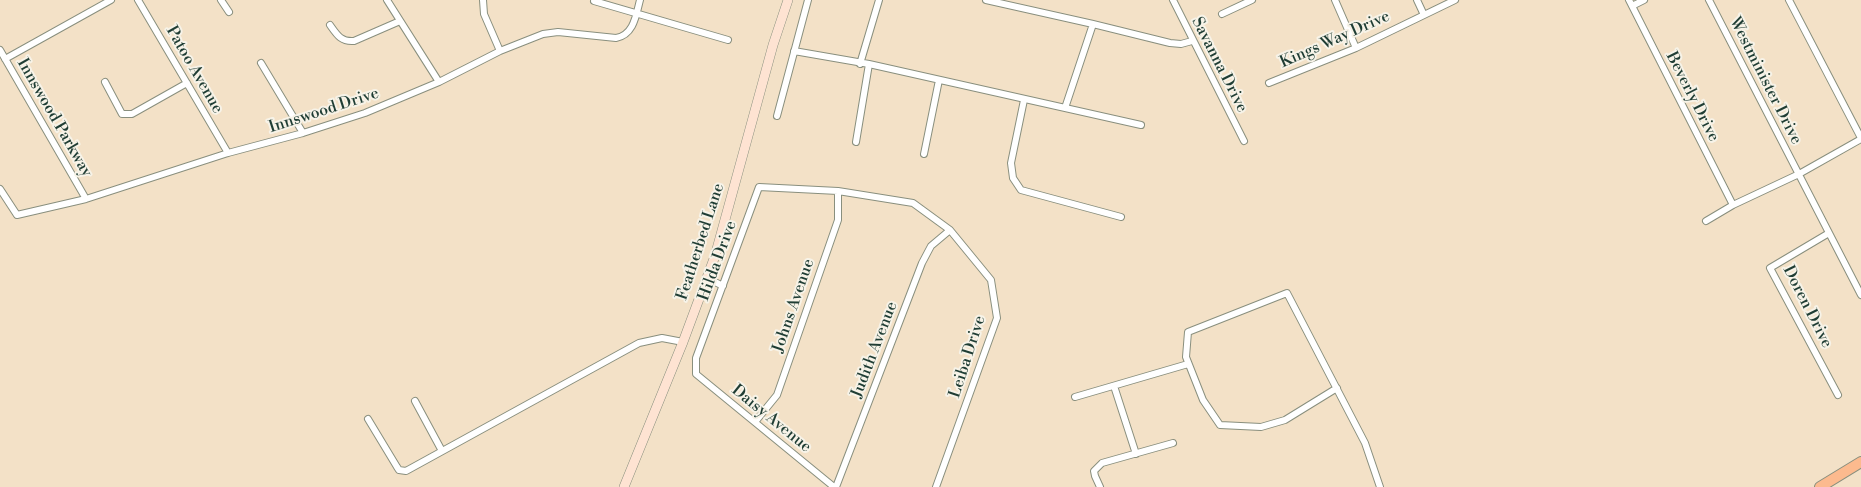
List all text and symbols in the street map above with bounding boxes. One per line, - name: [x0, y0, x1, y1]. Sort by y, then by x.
- street label: Kings Way Drive: [1277, 7, 1393, 73]
- street label: Savanna Drive: [1187, 14, 1251, 116]
- street label: Westminister Drive: [1725, 14, 1805, 148]
- street label: Patoo Avenue: [161, 23, 227, 117]
- street label: Beverly Drive: [1661, 49, 1723, 145]
- street label: Innswood Parkway: [12, 55, 96, 181]
- street label: Innswood Drive: [267, 84, 381, 138]
- street label: Featherbed Lane: [673, 181, 729, 303]
- street label: Hilda Drive: [695, 218, 741, 304]
- street label: Johns Avenue: [769, 257, 819, 355]
- street label: Doren Drive: [1778, 263, 1836, 351]
- street label: Judith Avenue: [848, 299, 902, 401]
- street label: Leiba Drive: [946, 314, 990, 400]
- street label: Daisy Avenue: [727, 381, 815, 457]

